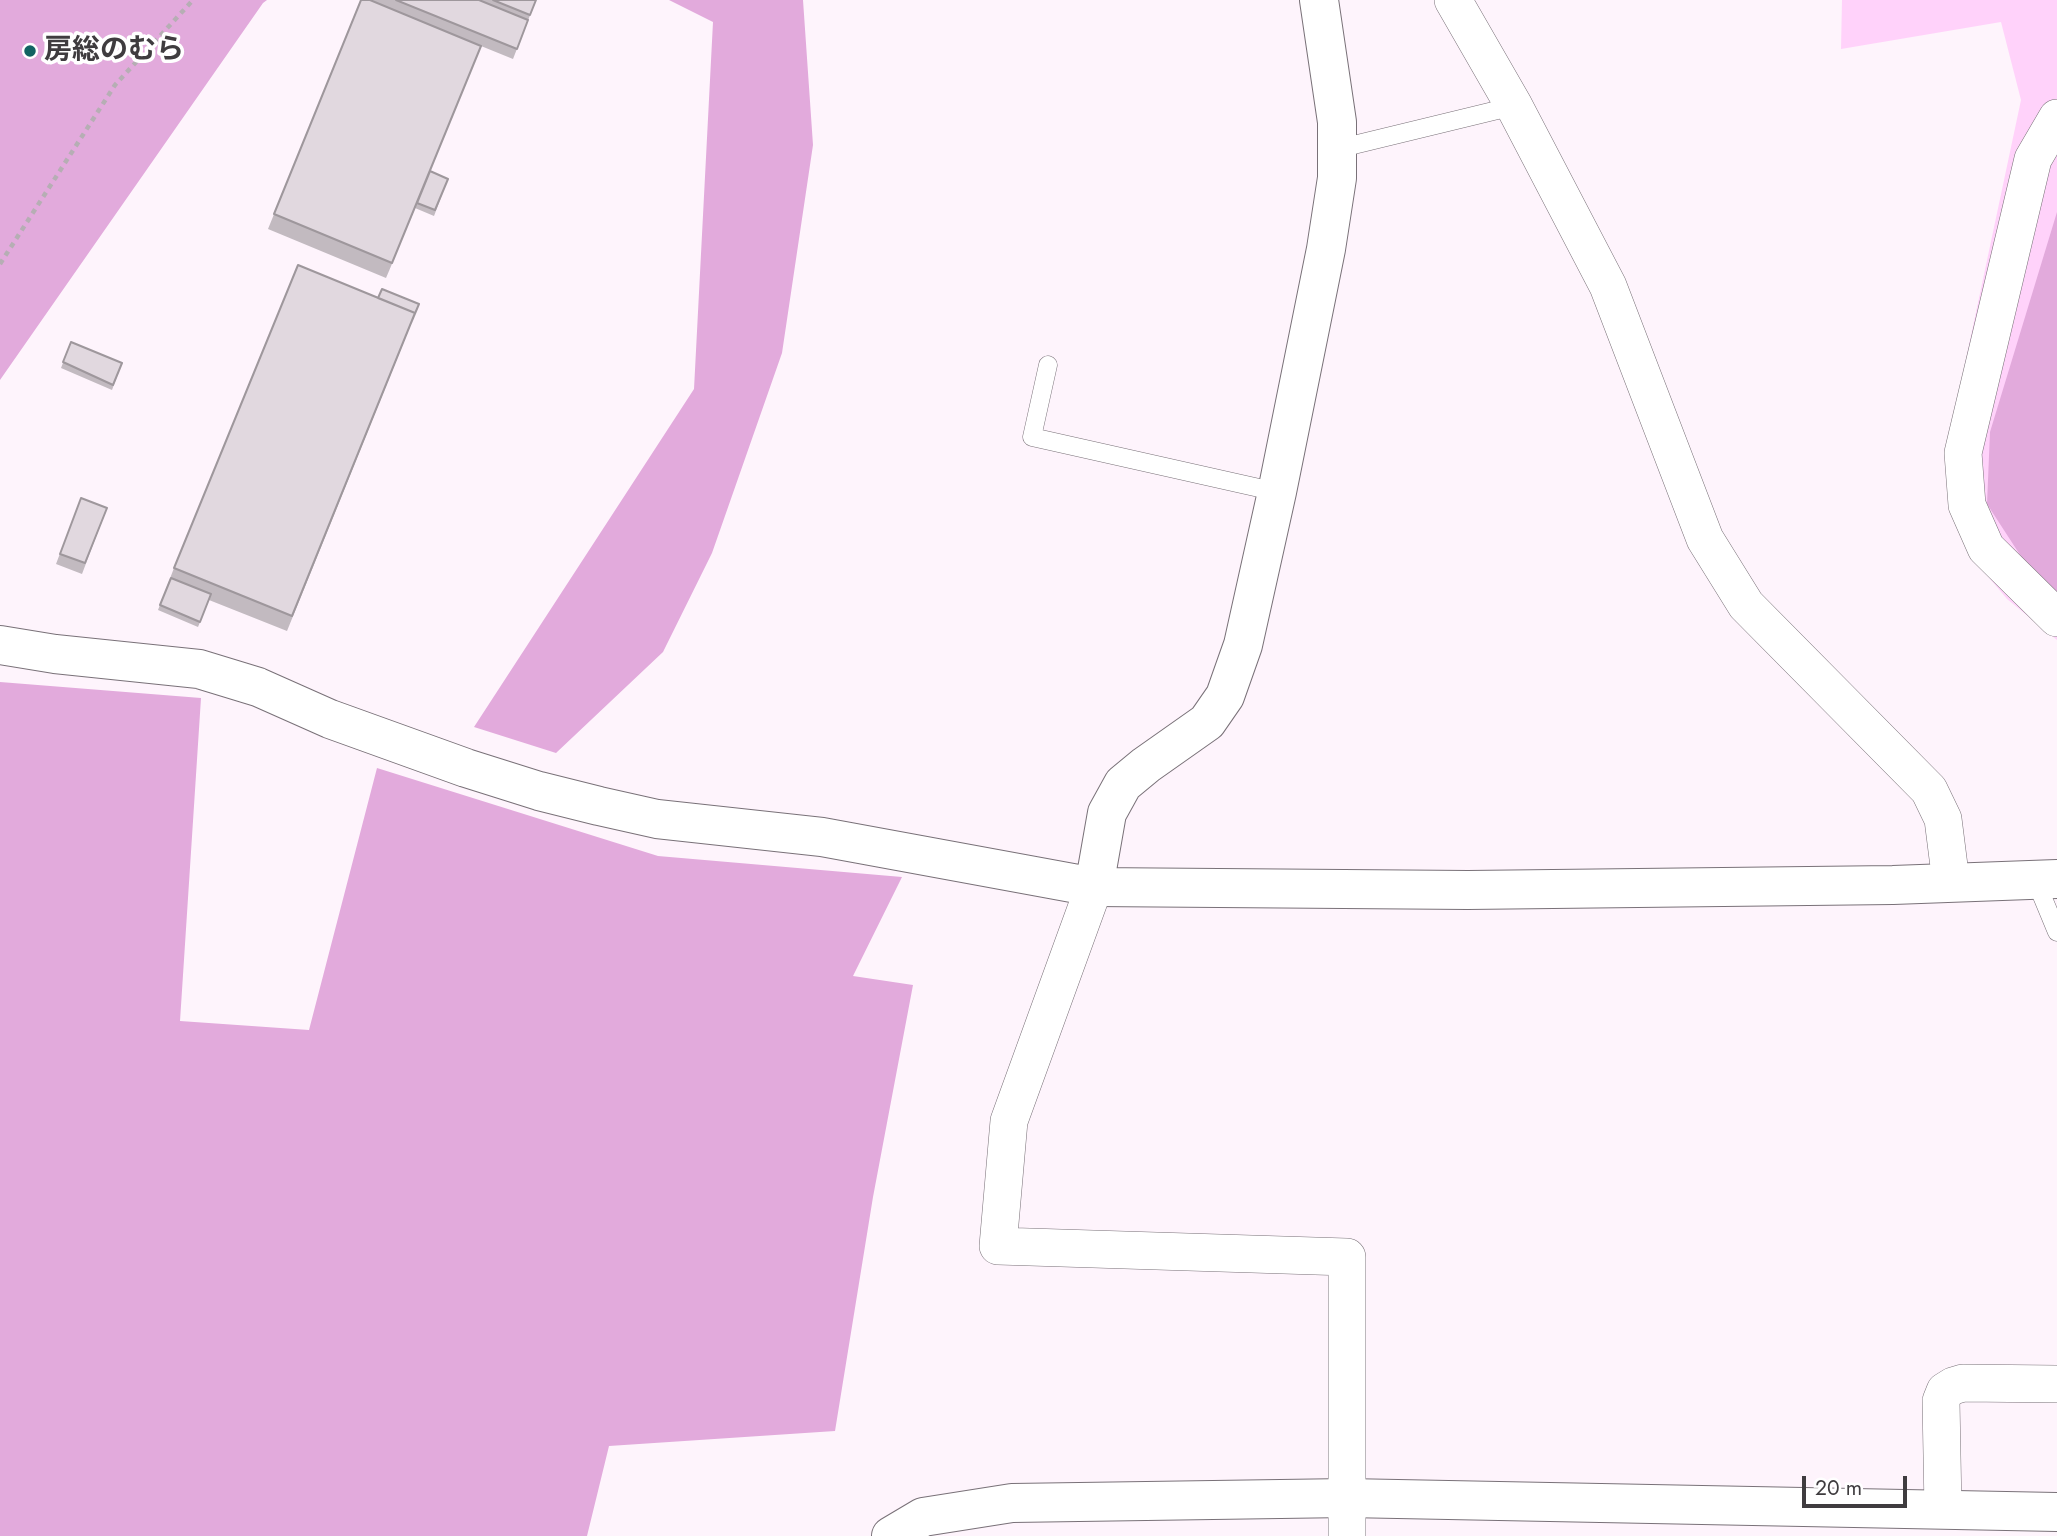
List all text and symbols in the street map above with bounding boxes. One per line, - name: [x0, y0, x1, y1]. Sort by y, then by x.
- place label: 房総のむら: [44, 34, 184, 68]
- marker: 房総のむら: [22, 43, 38, 59]
- scale bar: [1805, 1462, 1910, 1506]
- text: 20 m: [1815, 1473, 1862, 1503]

